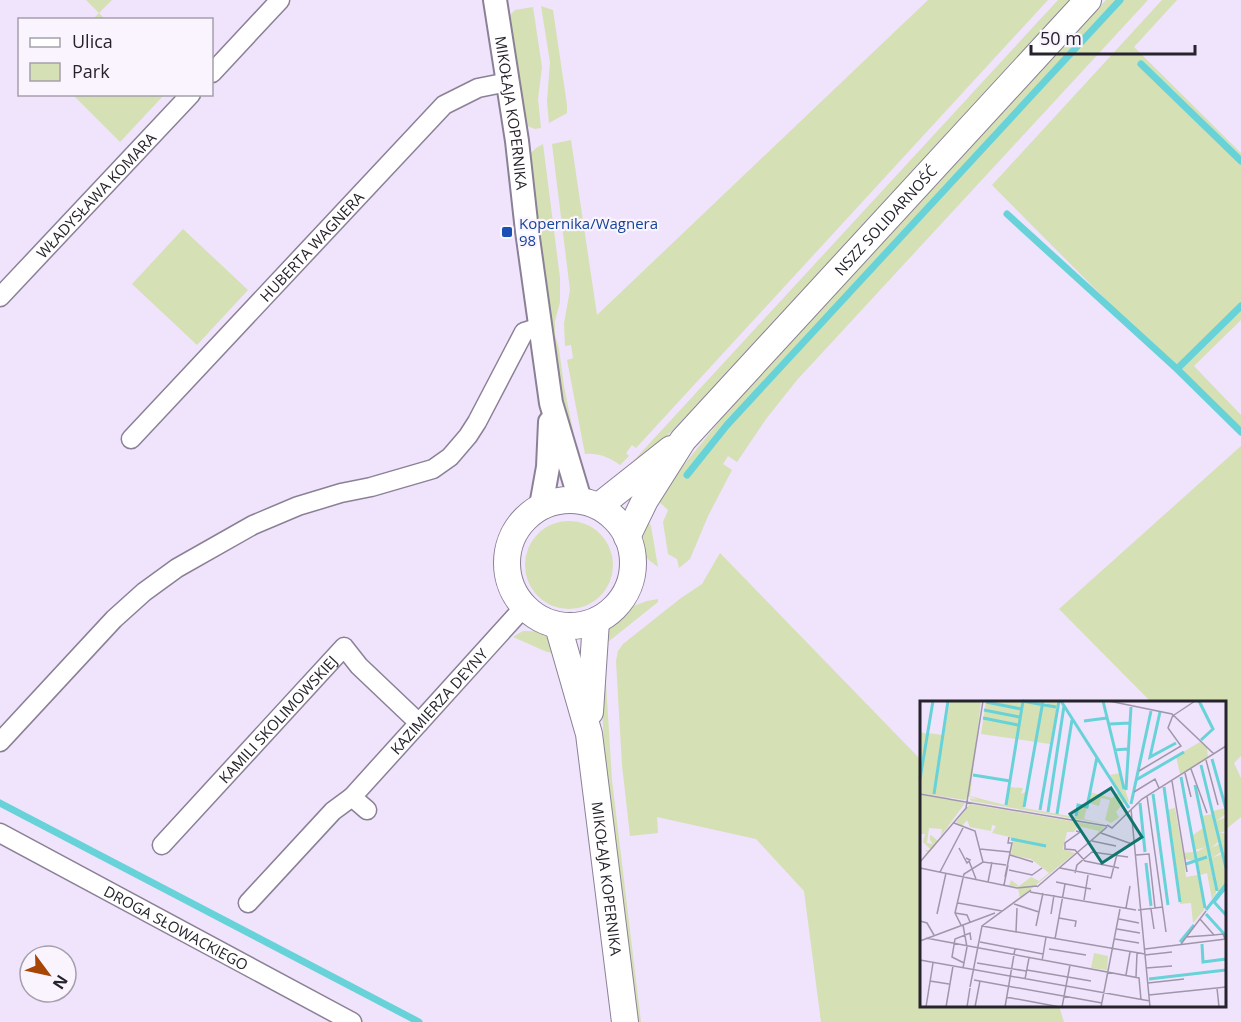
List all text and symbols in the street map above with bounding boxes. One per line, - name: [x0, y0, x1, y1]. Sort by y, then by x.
- legend: [18, 18, 213, 96]
- scale bar: [1031, 18, 1194, 56]
- text: 50 m: [1040, 26, 1082, 50]
- text: Ulica: [72, 29, 113, 53]
- street label: MIKOŁAJA KOPERNIKA: [491, 35, 532, 191]
- text: Park: [72, 59, 110, 83]
- street label: WŁADYSŁAWA KOMARA: [32, 127, 160, 262]
- street label: NSZZ SOLIDARNOŚĆ: [830, 161, 941, 279]
- street label: HUBERTA WAGNERA: [255, 187, 368, 306]
- place label: Kopernika/Wagnera 98: [519, 213, 658, 250]
- marker: Kopernika/Wagnera 98: [500, 225, 514, 239]
- street label: KAZIMIERZA DEYNY: [386, 644, 492, 758]
- street label: KAMILI SKOLIMOWSKIEJ: [214, 651, 341, 787]
- inset map: [920, 701, 1226, 1007]
- street label: MIKOŁAJA KOPERNIKA: [588, 800, 627, 957]
- street label: DROGA SŁOWACKIEGO: [101, 881, 252, 975]
- north arrow: [18, 944, 78, 1004]
- text: N: [48, 971, 73, 994]

